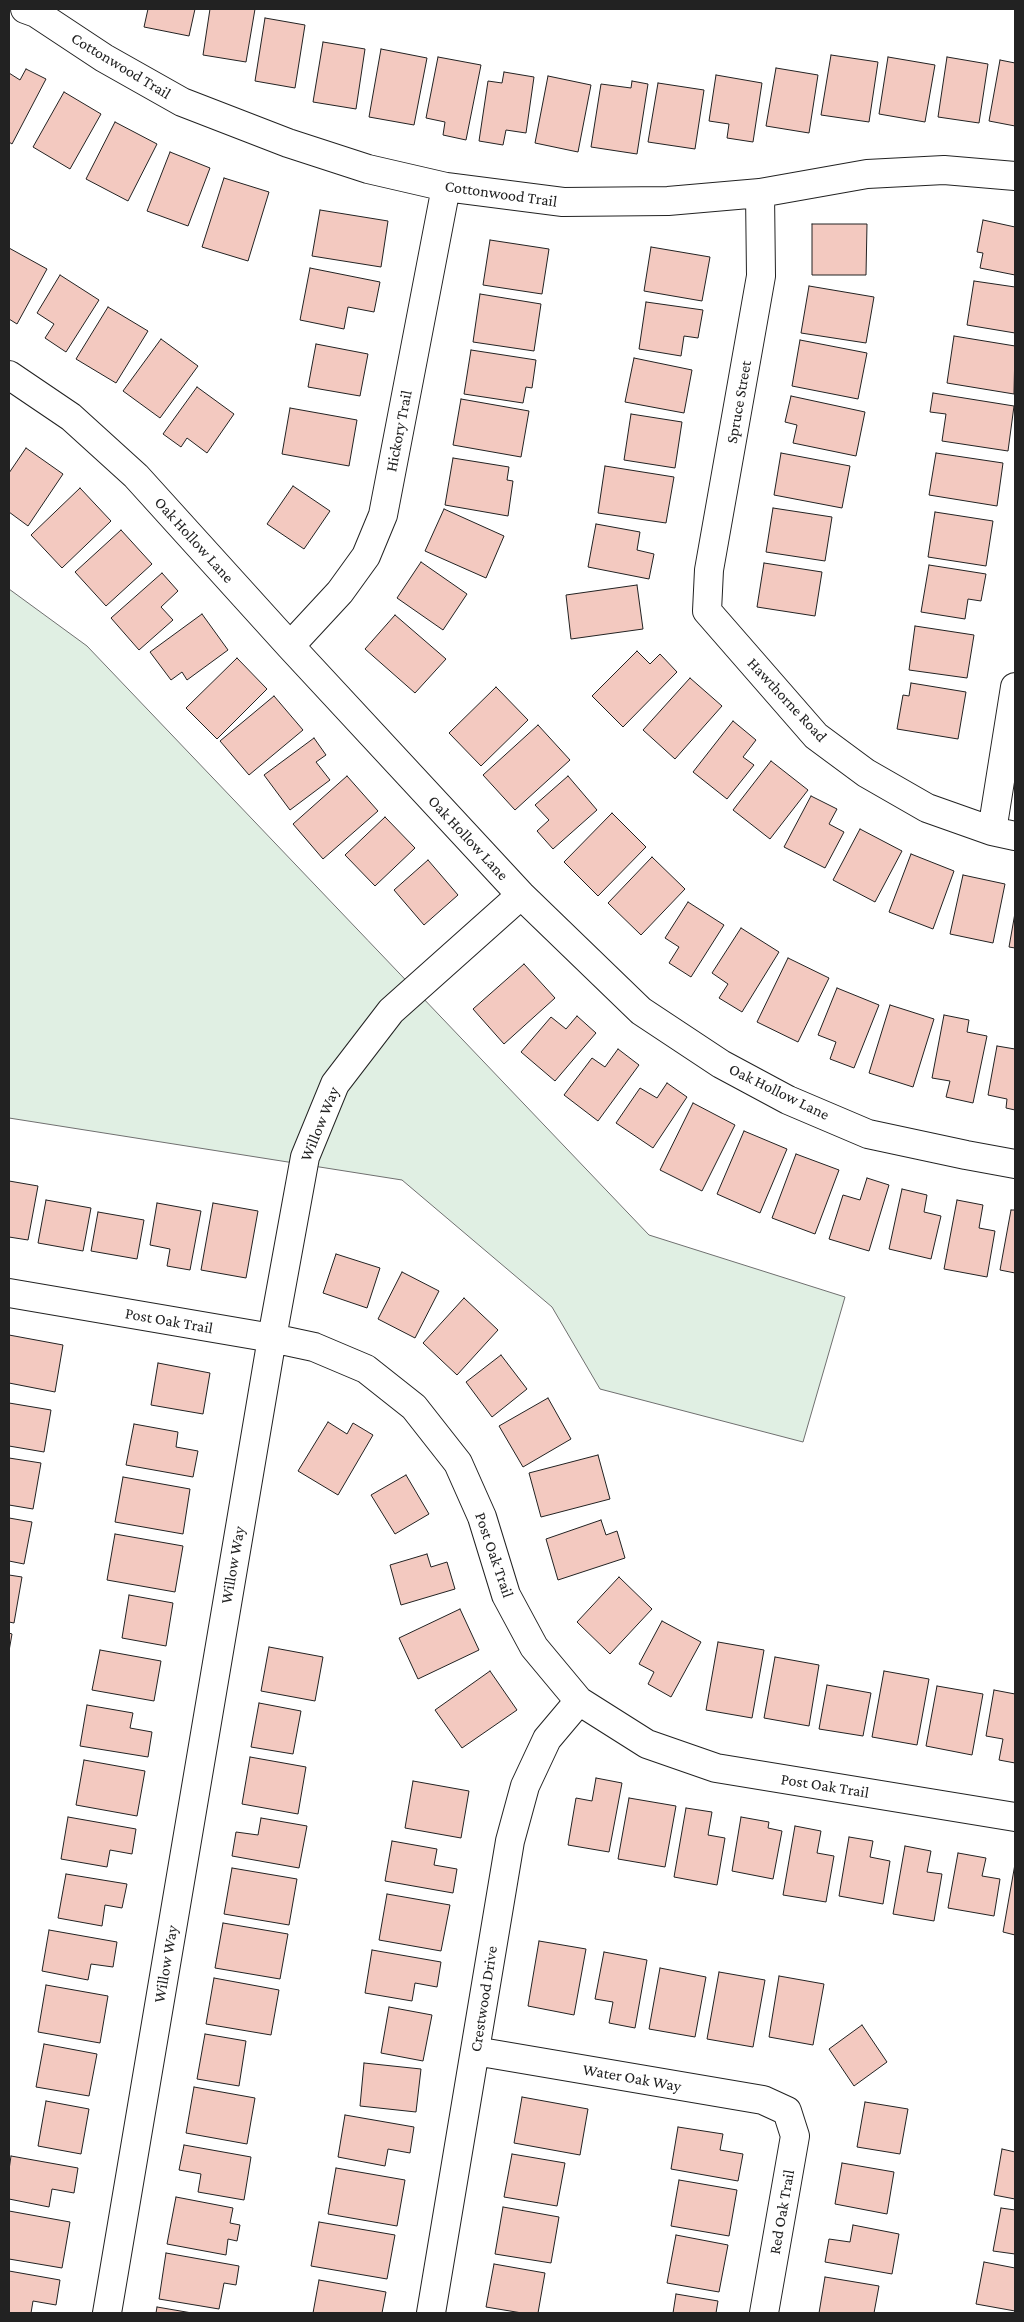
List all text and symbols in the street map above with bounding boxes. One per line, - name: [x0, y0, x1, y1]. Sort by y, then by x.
- street label: Cottonwood Trail: [68, 29, 174, 103]
- street label: Cottonwood Trail: [444, 177, 558, 211]
- street label: Spruce Street: [722, 359, 756, 445]
- street label: Hickory Trail: [382, 389, 416, 473]
- street label: Oak Hollow Lane: [150, 493, 238, 587]
- street label: Hawthorne Road: [743, 654, 831, 746]
- street label: Oak Hollow Lane: [424, 791, 512, 885]
- street label: Oak Hollow Lane: [726, 1059, 832, 1125]
- street label: Willow Way: [296, 1084, 344, 1164]
- street label: Post Oak Trail: [124, 1304, 214, 1338]
- street label: Post Oak Trail: [470, 1510, 518, 1600]
- street label: Willow Way: [217, 1525, 249, 1605]
- street label: Post Oak Trail: [780, 1770, 870, 1802]
- street label: Willow Way: [150, 1924, 182, 2004]
- street label: Crestwood Drive: [466, 1945, 502, 2053]
- street label: Water Oak Way: [581, 2060, 683, 2096]
- street label: Red Oak Trail: [765, 2168, 799, 2256]

